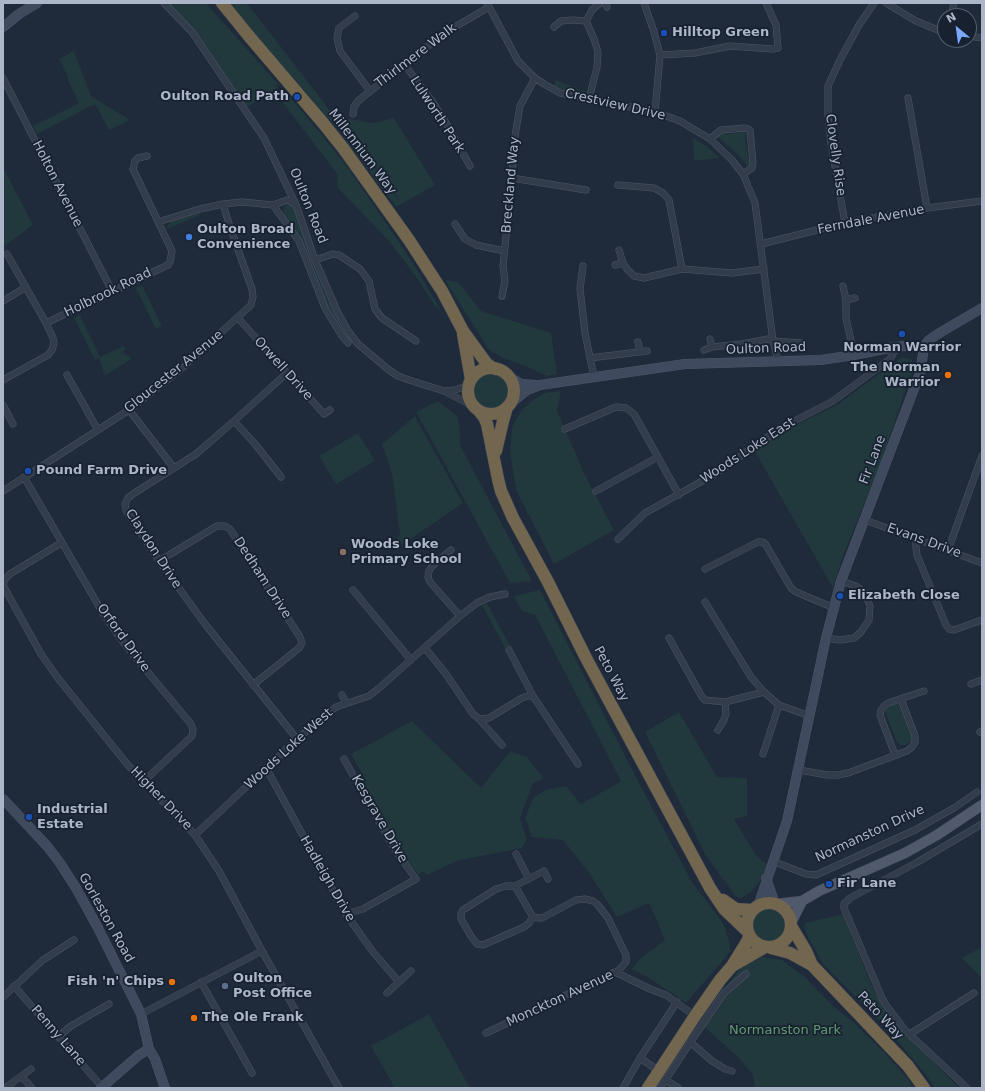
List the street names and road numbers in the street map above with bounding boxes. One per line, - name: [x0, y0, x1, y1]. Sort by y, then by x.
- street label: Thirlmere Walk: [372, 20, 460, 92]
- street label: Lulworth Park: [406, 74, 468, 156]
- street label: Crestview Drive: [563, 86, 667, 124]
- street label: Millennium Way: [325, 106, 399, 198]
- street label: Clovelly Rise: [822, 113, 848, 197]
- street label: Breckland Way: [499, 136, 523, 234]
- street label: Holton Avenue: [28, 138, 86, 230]
- street label: Oulton Road: [286, 166, 330, 246]
- street label: Ferndale Avenue: [816, 202, 926, 238]
- street label: Holbrook Road: [62, 265, 154, 321]
- street label: Gloucester Avenue: [121, 327, 227, 417]
- street label: Orwell Drive: [250, 334, 316, 404]
- street label: Oulton Road: [726, 340, 806, 358]
- street label: Woods Loke East: [698, 415, 798, 487]
- street label: Fir Lane: [857, 433, 889, 487]
- street label: Claydon Drive: [122, 506, 184, 592]
- street label: Evans Drive: [885, 520, 963, 562]
- street label: Dedham Drive: [230, 534, 294, 622]
- street label: Orford Drive: [93, 601, 153, 675]
- street label: Peto Way: [590, 644, 632, 704]
- street label: Woods Loke West: [242, 705, 336, 793]
- street label: Higher Drive: [127, 764, 195, 834]
- street label: Kesgrave Drive: [348, 772, 410, 866]
- street label: Normanston Drive: [813, 802, 927, 866]
- street label: Hadleigh Drive: [296, 833, 358, 925]
- street label: Gorleston Road: [75, 871, 137, 965]
- street label: Monckton Avenue: [504, 967, 616, 1031]
- street label: Peto Way: [854, 989, 906, 1043]
- street label: Penny Lane: [27, 1003, 89, 1069]

